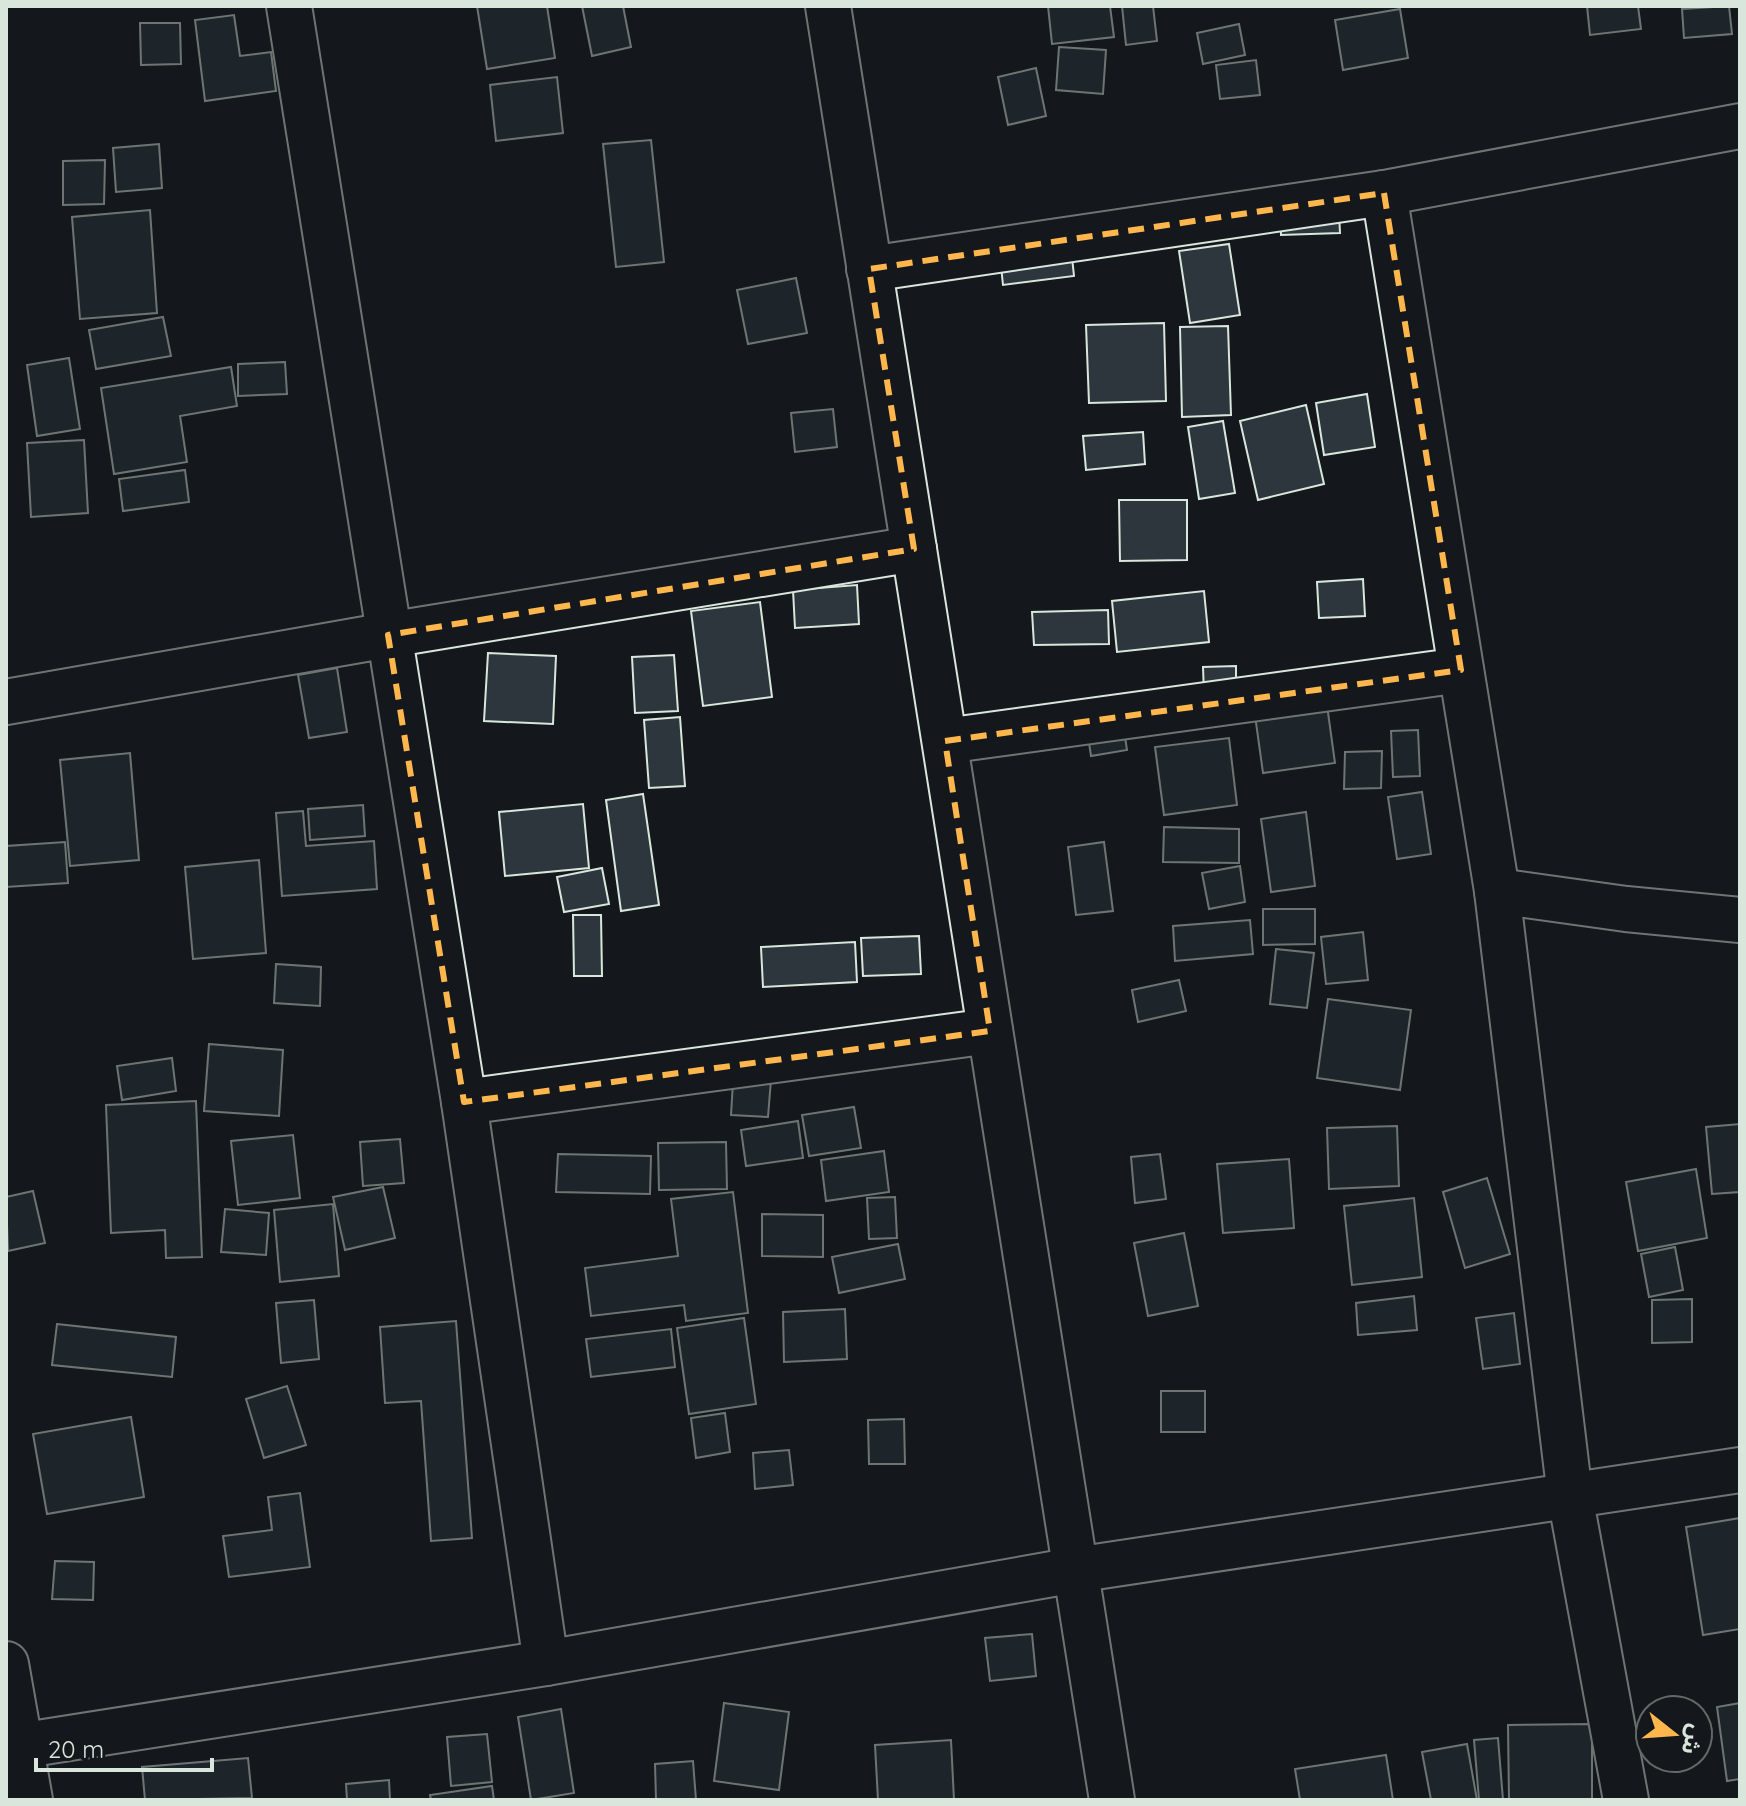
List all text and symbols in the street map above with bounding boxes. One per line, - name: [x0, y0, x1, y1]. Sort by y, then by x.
- north arrow: [1634, 1694, 1714, 1774]
- text: ش: [1675, 1721, 1711, 1758]
- scale bar: [36, 1722, 212, 1772]
- text: 20 m: [48, 1734, 104, 1764]

